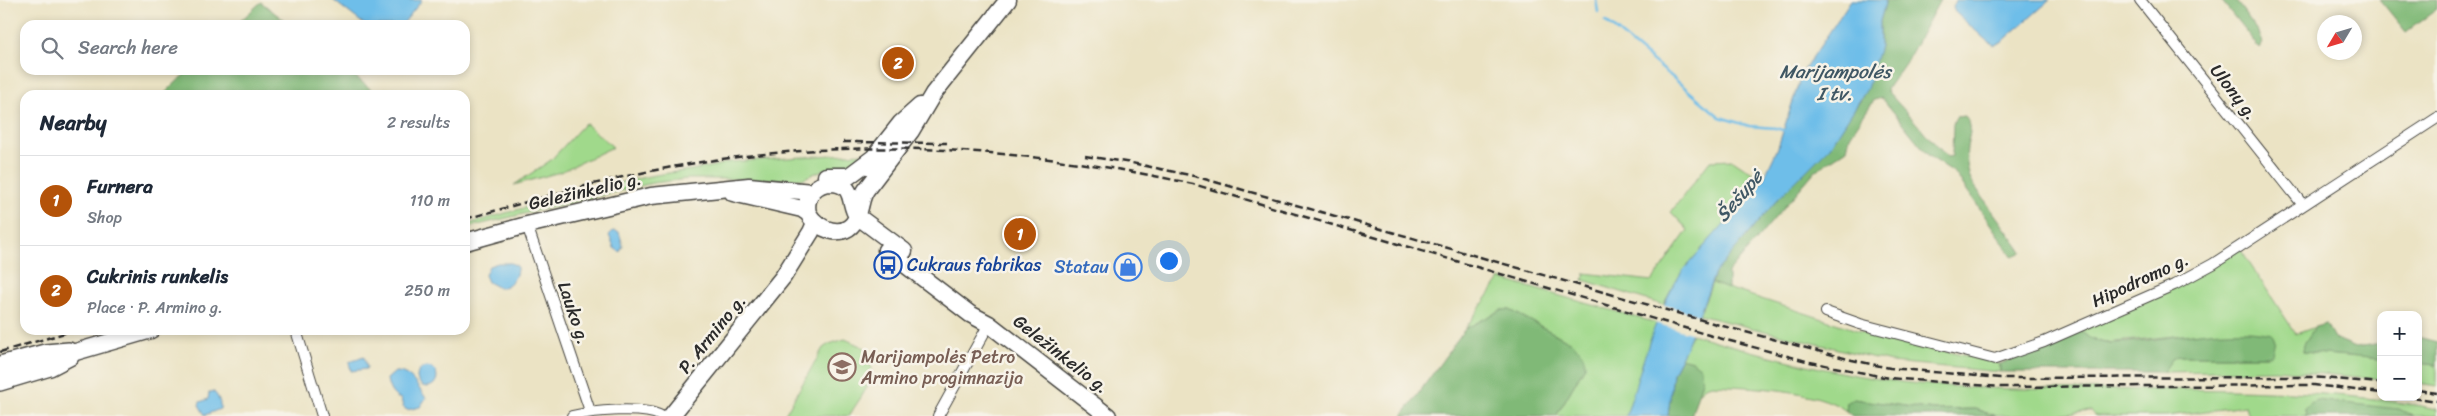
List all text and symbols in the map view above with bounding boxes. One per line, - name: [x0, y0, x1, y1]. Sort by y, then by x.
- north arrow: [2317, 15, 2362, 60]
- search box: [20, 20, 470, 75]
- text: Search here: [78, 31, 178, 64]
- icon: search: [38, 34, 66, 62]
- pin: 2: [882, 44, 914, 82]
- water label: Marijampolės I tv.: [1779, 55, 1893, 110]
- street label: Ulonų g.: [2201, 57, 2267, 127]
- text: Nearby: [40, 104, 106, 142]
- text: 2 results: [387, 108, 450, 137]
- water label: Šešupė: [1707, 161, 1773, 230]
- street label: Geležinkelio g.: [525, 162, 645, 220]
- text: Furnera: [87, 170, 153, 203]
- text: 1: [53, 186, 59, 215]
- text: 110 m: [410, 186, 450, 215]
- text: Shop: [87, 203, 122, 232]
- pin: 1: [1004, 215, 1036, 253]
- street label: Hipodromo g.: [2086, 243, 2194, 317]
- your location: [1156, 248, 1182, 274]
- place label: Cukraus fabrikas: [907, 249, 1042, 281]
- bus stop icon: Cukraus fabrikas: [873, 250, 903, 280]
- place label: Statau: [1054, 251, 1109, 283]
- shop icon: Statau: [1113, 252, 1143, 282]
- text: Cukrinis runkelis: [87, 260, 228, 293]
- text: 2: [51, 276, 61, 305]
- text: 250 m: [404, 276, 450, 305]
- street label: Lauko g.: [548, 277, 600, 349]
- street label: P. Armino g.: [670, 287, 754, 381]
- text: Place · P. Armino g.: [87, 293, 223, 322]
- street label: Geležinkelio g.: [1006, 306, 1116, 402]
- map controls: [2377, 311, 2422, 401]
- button: +: [2377, 311, 2422, 356]
- place label: Marijampolės Petro Armino progimnazija: [860, 341, 1023, 394]
- school or university icon: Marijampolės Petro Armino progimnazija: [827, 352, 857, 382]
- button: −: [2377, 356, 2422, 401]

